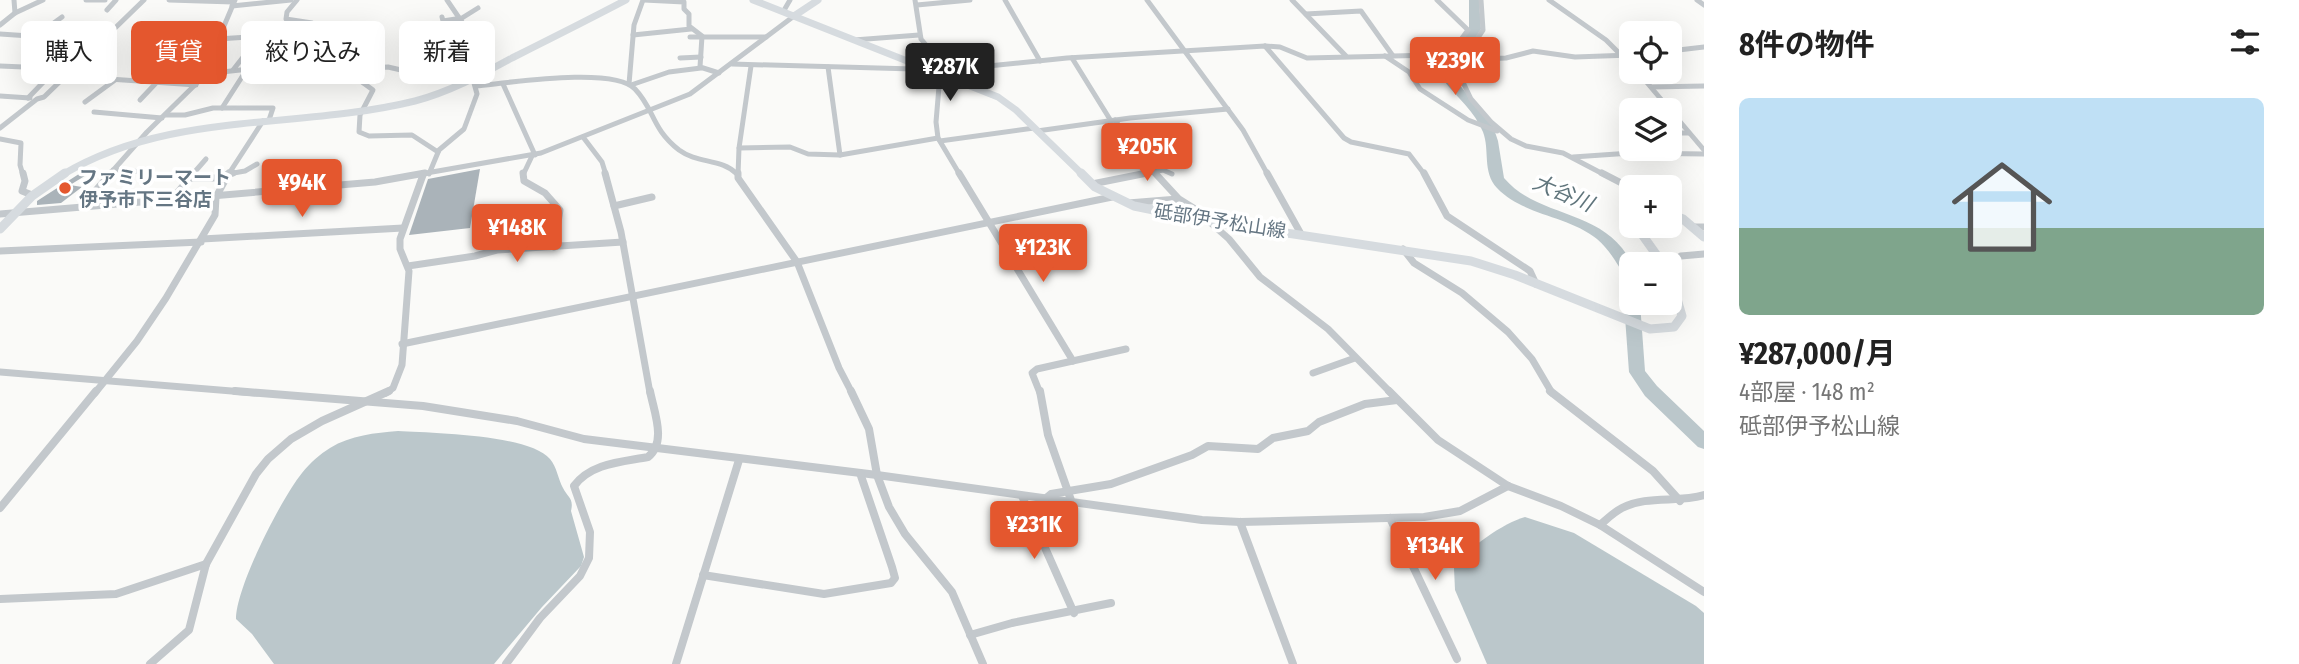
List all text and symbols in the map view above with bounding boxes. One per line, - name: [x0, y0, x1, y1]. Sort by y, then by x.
- chip: 購入: [21, 21, 117, 84]
- chip: 賃貸: [131, 21, 227, 84]
- chip: 絞り込み: [241, 21, 385, 84]
- chip: 新着: [399, 21, 495, 84]
- map controls: [1619, 21, 1682, 315]
- button: locate: [1619, 21, 1682, 84]
- icon: filters: [2226, 23, 2264, 61]
- text: 8件の物件: [1739, 27, 1875, 63]
- pin: ¥239K: [1406, 38, 1504, 97]
- pin: ¥287K: [901, 43, 999, 103]
- text: ¥239K: [1426, 46, 1484, 74]
- text: ¥287K: [921, 52, 979, 80]
- button: layers: [1619, 98, 1682, 161]
- pin: ¥205K: [1098, 124, 1196, 183]
- text: ¥205K: [1117, 132, 1177, 160]
- icon: home: [1939, 144, 2065, 270]
- pin: ¥94K: [261, 160, 343, 219]
- place label: ファミリーマート 伊予市下三谷店: [79, 166, 231, 211]
- text: ¥94K: [278, 168, 326, 196]
- water label: 大谷川: [1529, 169, 1599, 218]
- button: +: [1619, 175, 1682, 238]
- marker: ファミリーマート 伊予市下三谷店: [57, 180, 73, 196]
- street label: 砥部伊予松山線: [1153, 199, 1287, 243]
- pin: ¥148K: [468, 204, 566, 264]
- text: ¥148K: [488, 213, 546, 241]
- pin: ¥123K: [994, 224, 1092, 284]
- text: ¥123K: [1015, 233, 1071, 261]
- button: −: [1619, 252, 1682, 315]
- text: ¥287,000/月: [1739, 336, 1896, 372]
- text: 4部屋 · 148 m²: [1739, 378, 1875, 406]
- text: 砥部伊予松山線: [1739, 412, 1900, 440]
- pin: ¥231K: [985, 502, 1083, 561]
- text: ¥231K: [1006, 510, 1062, 538]
- pin: ¥134K: [1386, 522, 1484, 582]
- text: ¥134K: [1407, 531, 1463, 559]

